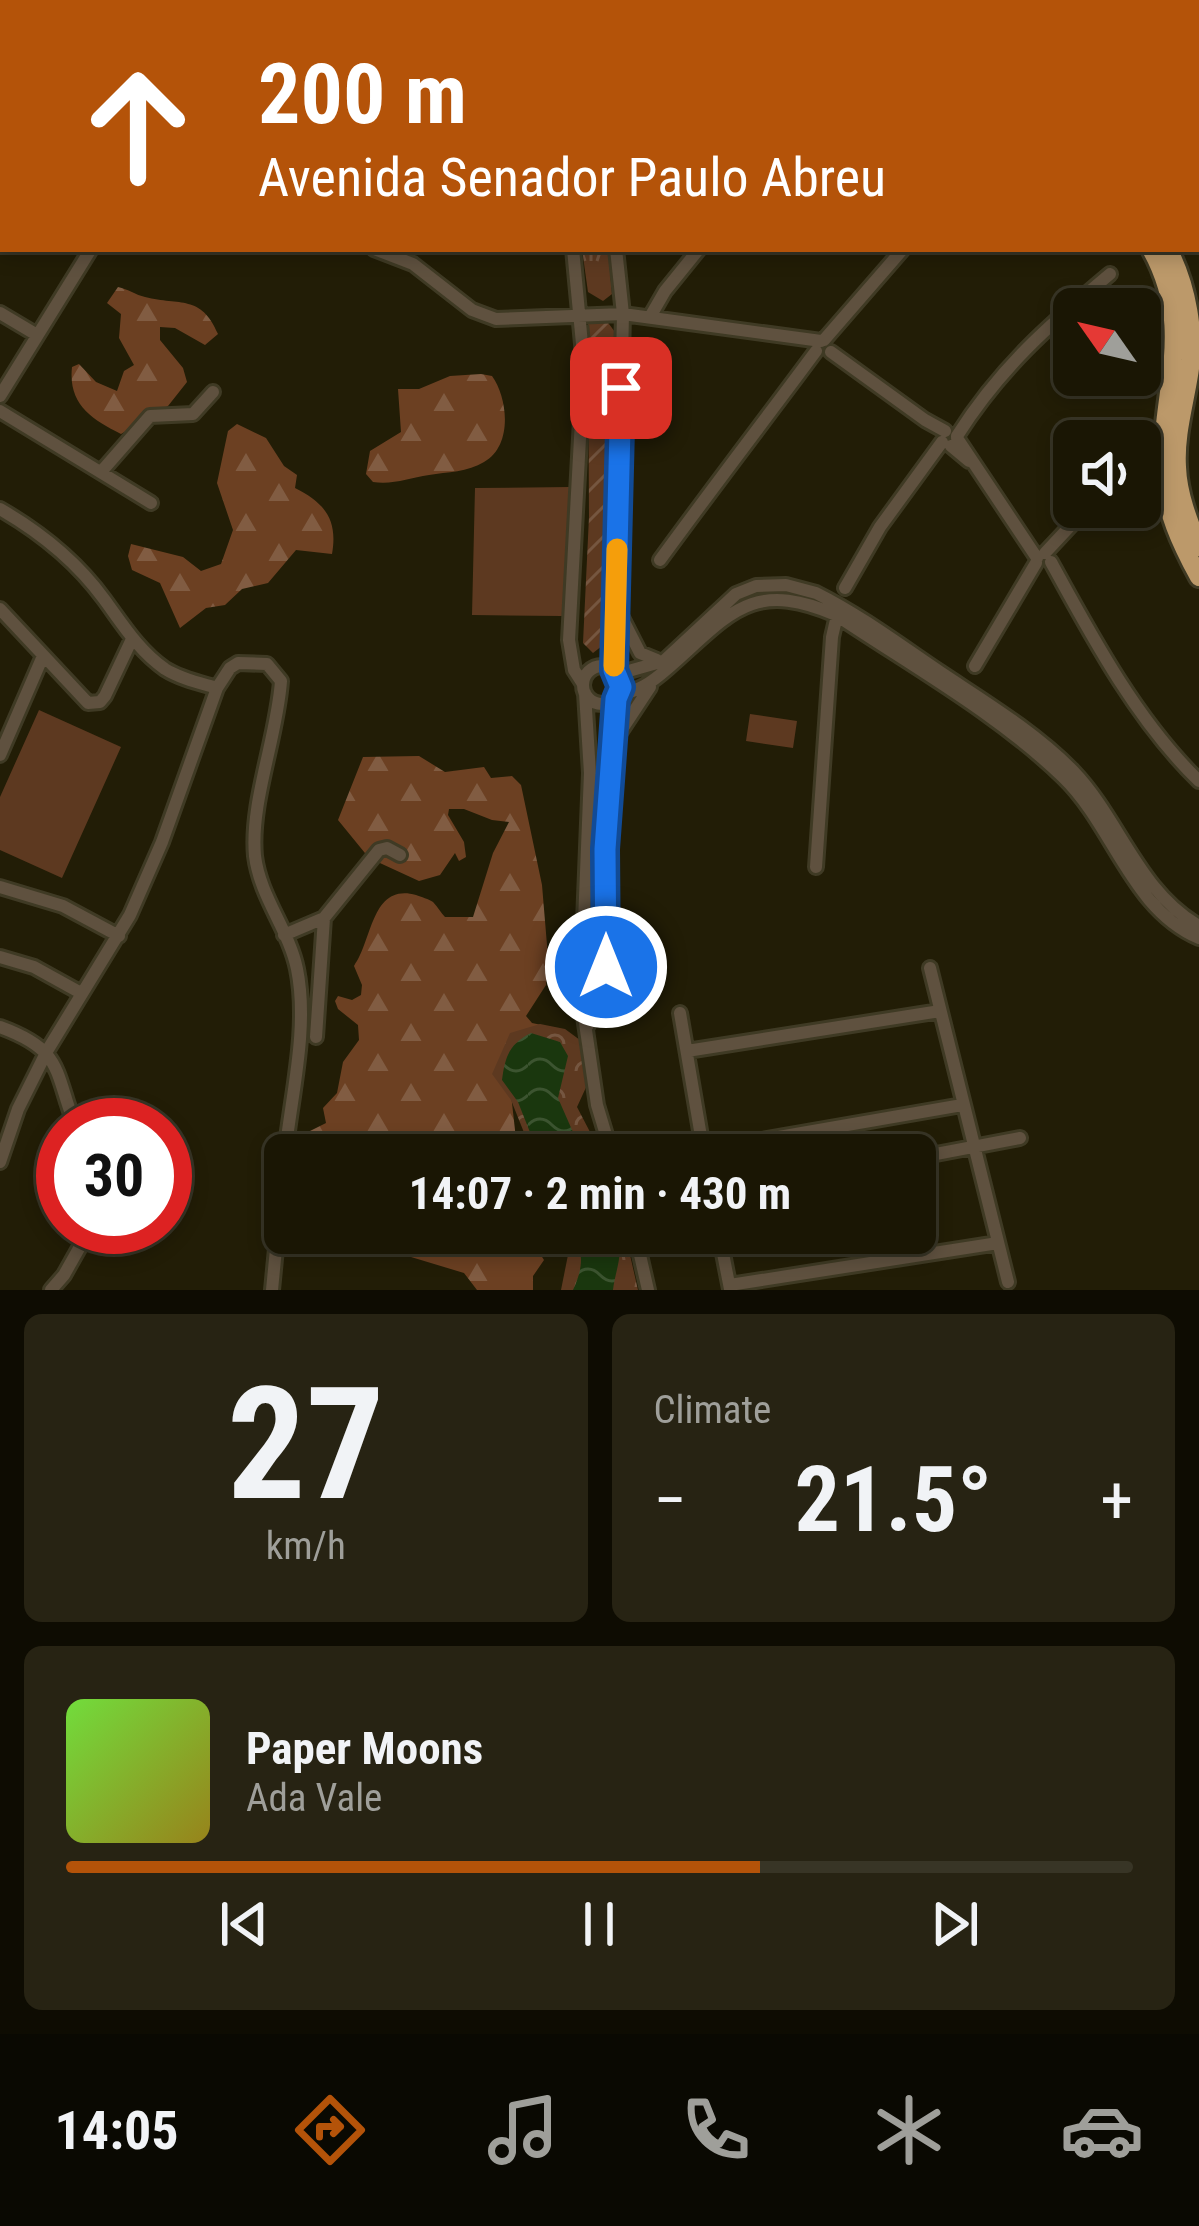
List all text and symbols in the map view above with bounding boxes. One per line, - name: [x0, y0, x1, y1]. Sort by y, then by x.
- text: 200 m: [258, 45, 467, 144]
- icon: ahead: [60, 48, 216, 204]
- text: Avenida Senador Paulo Abreu: [258, 146, 886, 209]
- north arrow: [1053, 288, 1161, 396]
- map controls: [1053, 288, 1161, 528]
- pin: [570, 337, 672, 439]
- icon: arrive: [588, 355, 654, 421]
- button: sound: [1053, 420, 1161, 528]
- position arrow: [543, 904, 669, 1030]
- speed limit sign: 30: [36, 1098, 192, 1254]
- text: 14:07 · 2 min · 430 m: [409, 1167, 791, 1220]
- text: 27: [227, 1353, 385, 1536]
- text: Climate: [654, 1387, 771, 1433]
- text: 21.5°: [795, 1448, 992, 1553]
- text: −: [654, 1462, 687, 1539]
- text: +: [1100, 1462, 1133, 1539]
- text: km/h: [266, 1523, 346, 1569]
- text: Paper Moons: [246, 1722, 483, 1775]
- text: Ada Vale: [246, 1775, 382, 1821]
- icon: previous: [211, 1891, 277, 1957]
- icon: pause: [566, 1891, 632, 1957]
- icon: next: [922, 1891, 988, 1957]
- icon: directions: [288, 2088, 372, 2172]
- icon: music: [481, 2088, 565, 2172]
- icon: phone: [674, 2088, 758, 2172]
- icon: climate: [867, 2088, 951, 2172]
- icon: car: [1060, 2088, 1144, 2172]
- text: 14:05: [55, 2099, 179, 2162]

